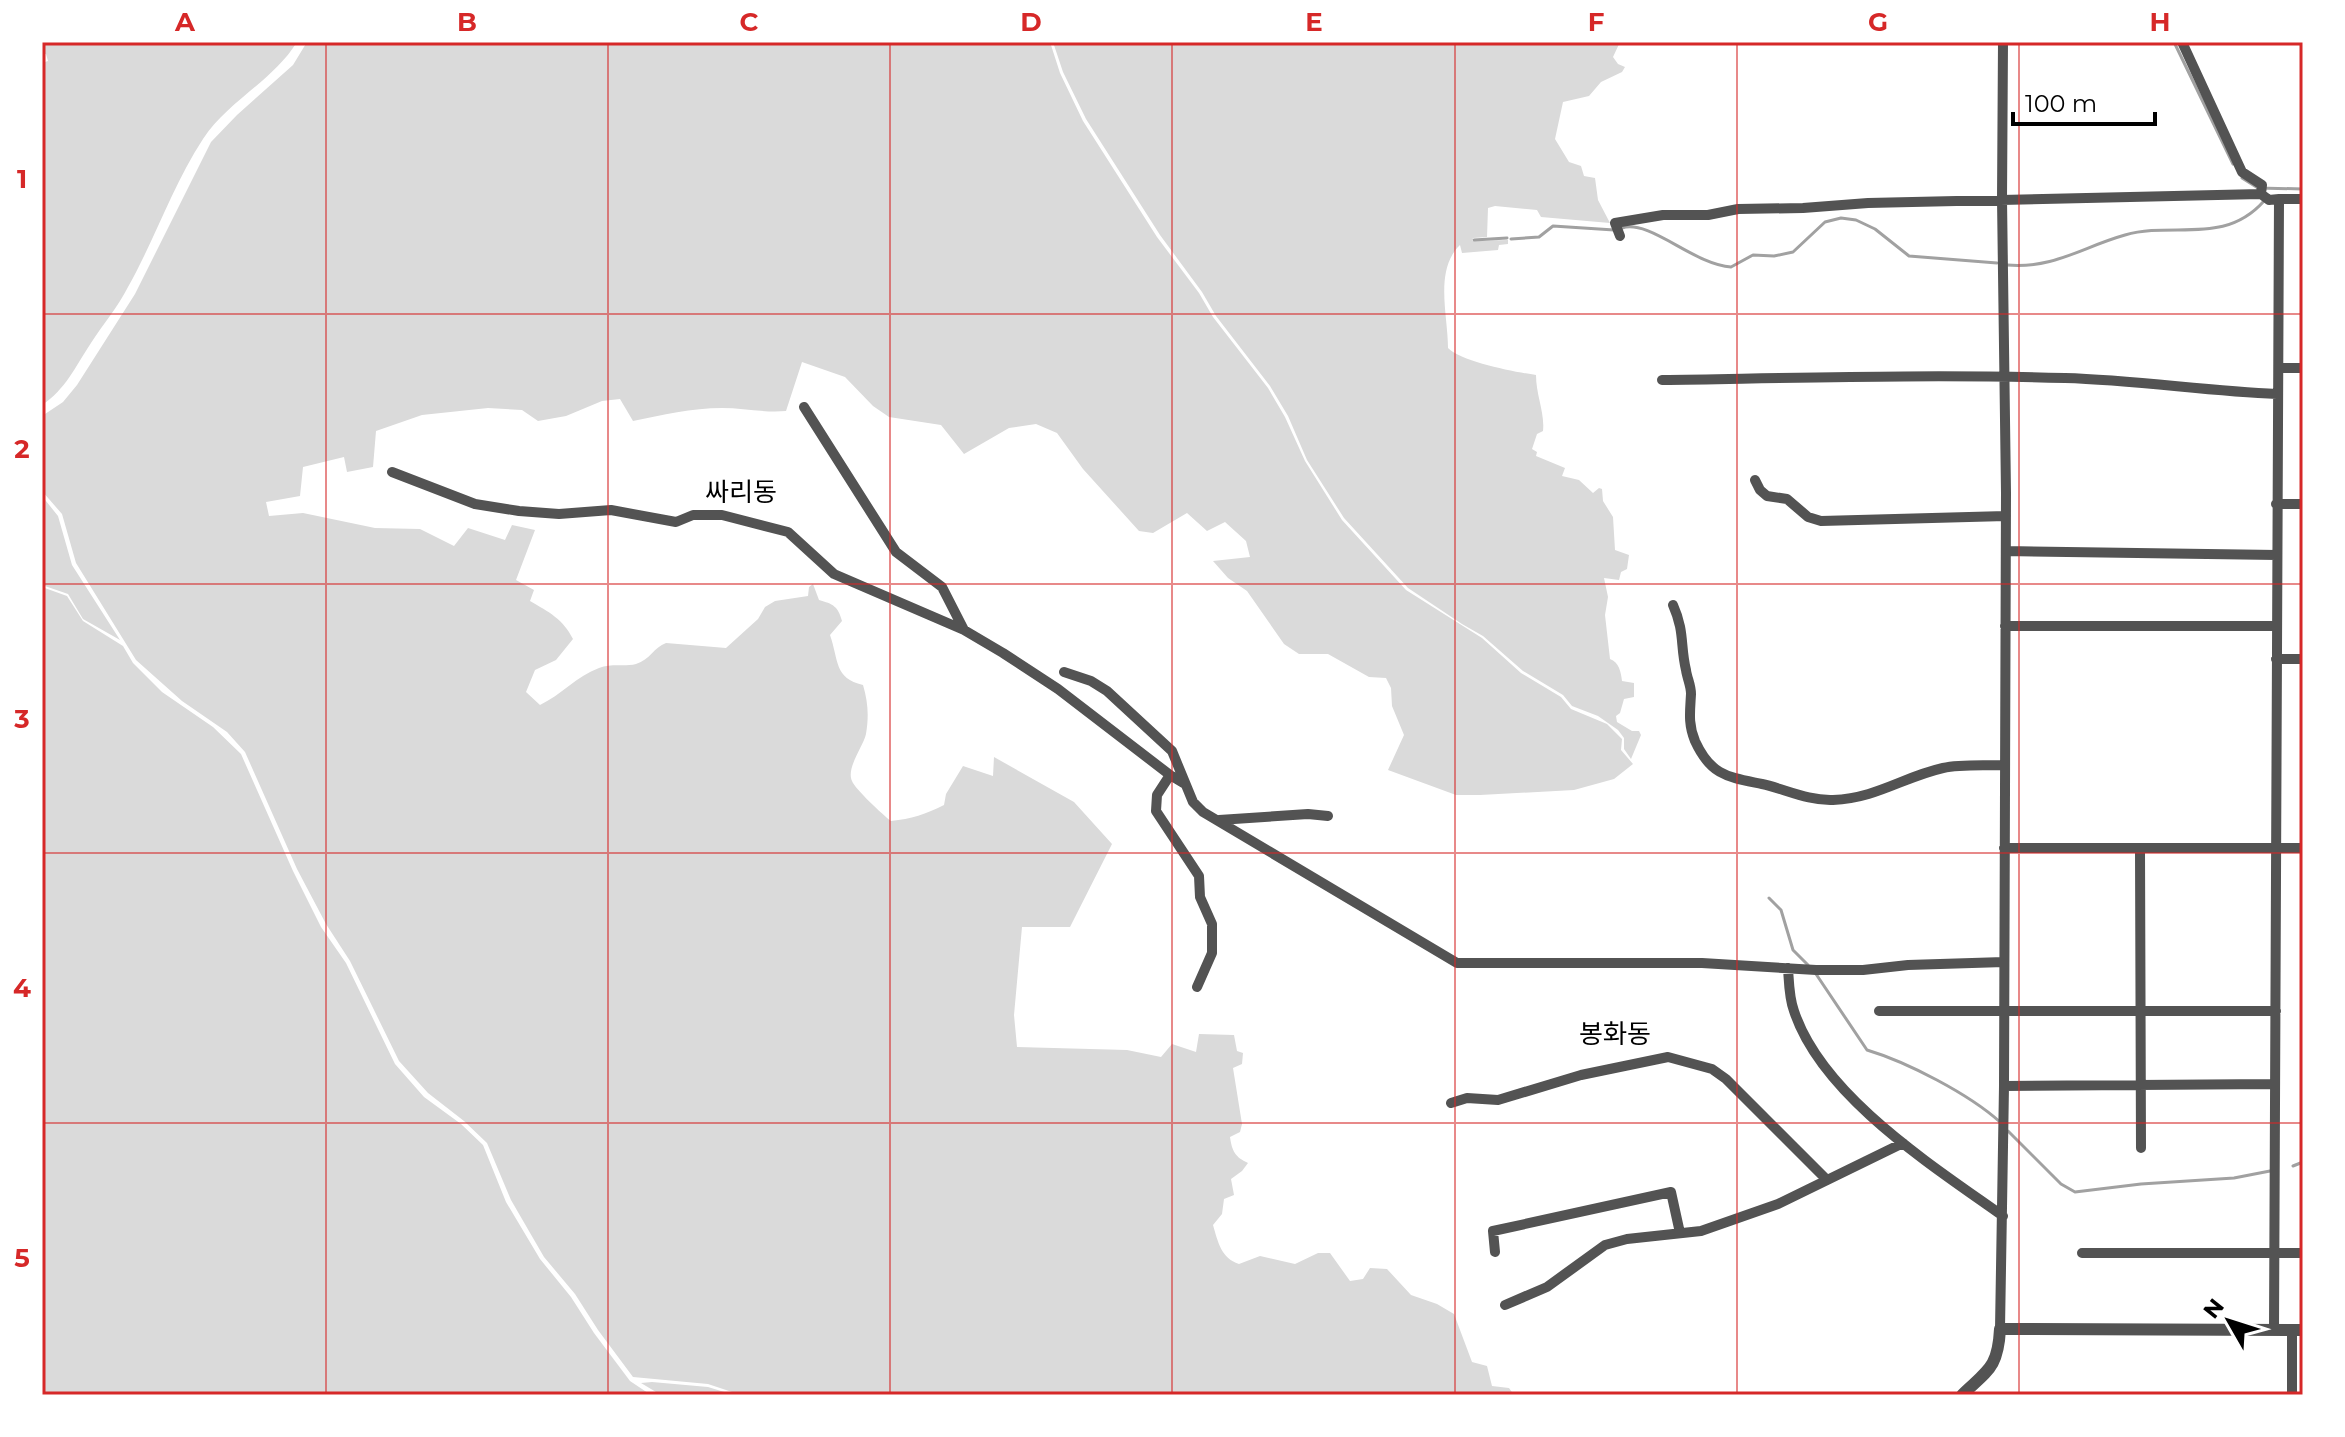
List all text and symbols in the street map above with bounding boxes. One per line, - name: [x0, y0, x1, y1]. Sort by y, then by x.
- text: A: [174, 6, 196, 38]
- text: B: [457, 6, 477, 38]
- text: C: [740, 6, 759, 38]
- text: D: [1020, 6, 1042, 38]
- text: E: [1305, 6, 1323, 38]
- text: F: [1588, 6, 1604, 38]
- text: G: [1868, 6, 1888, 38]
- text: H: [2149, 6, 2171, 38]
- scale bar: [2013, 76, 2155, 126]
- text: 100 m: [2025, 89, 2097, 118]
- text: 1: [17, 163, 27, 195]
- text: 2: [14, 433, 30, 465]
- district label: 싸리동: [705, 476, 777, 508]
- text: 3: [13, 703, 30, 735]
- text: 4: [13, 972, 31, 1004]
- district label: 봉화동: [1579, 1018, 1651, 1050]
- text: 5: [14, 1242, 30, 1274]
- north arrow: [2189, 1281, 2269, 1361]
- text: N: [2198, 1293, 2230, 1324]

